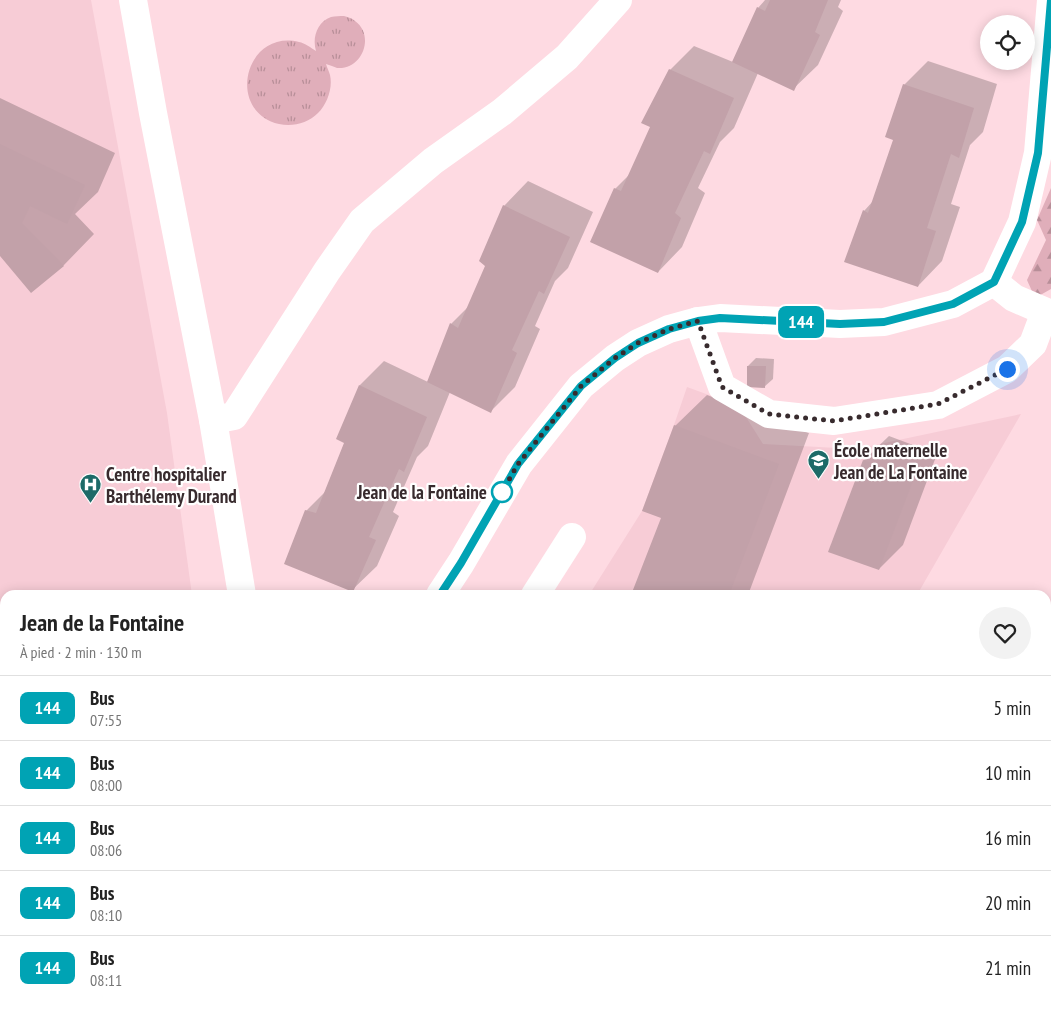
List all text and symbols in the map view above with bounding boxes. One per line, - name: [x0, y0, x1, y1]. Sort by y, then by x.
- map controls: [980, 15, 1035, 70]
- button: locate: [980, 15, 1035, 70]
- line badge: 144: [772, 306, 830, 338]
- text: 144: [788, 310, 814, 333]
- your location: [995, 357, 1020, 382]
- place label: École maternelle Jean de La Fontaine: [833, 438, 967, 484]
- school or university icon: École maternelle Jean de La Fontaine: [806, 449, 830, 480]
- place label: Centre hospitalier Barthélemy Durand: [106, 462, 237, 508]
- hospital icon: Centre hospitalier Barthélemy Durand: [78, 473, 102, 504]
- place label: Jean de la Fontaine: [356, 480, 487, 504]
- marker: Jean de la Fontaine: [491, 481, 513, 503]
- text: Jean de la Fontaine: [20, 607, 184, 638]
- button: heart: [979, 607, 1031, 659]
- text: À pied · 2 min · 130 m: [20, 642, 142, 662]
- text: Bus: [90, 686, 114, 710]
- text: 144: [35, 696, 60, 719]
- text: 5 min: [994, 696, 1031, 720]
- text: 07:55: [90, 710, 122, 730]
- text: Bus: [90, 751, 114, 775]
- text: 144: [35, 761, 60, 784]
- text: 10 min: [985, 761, 1031, 785]
- text: 08:00: [90, 775, 122, 795]
- text: Bus: [90, 816, 114, 840]
- text: 144: [35, 826, 60, 849]
- text: 16 min: [985, 826, 1031, 850]
- text: 08:06: [90, 840, 122, 860]
- text: Bus: [90, 881, 114, 905]
- text: 144: [35, 891, 60, 914]
- text: 20 min: [985, 891, 1031, 915]
- text: 08:10: [90, 905, 122, 925]
- text: Bus: [90, 946, 114, 970]
- text: 144: [35, 956, 60, 979]
- text: 21 min: [985, 956, 1031, 980]
- text: 08:11: [90, 970, 122, 990]

